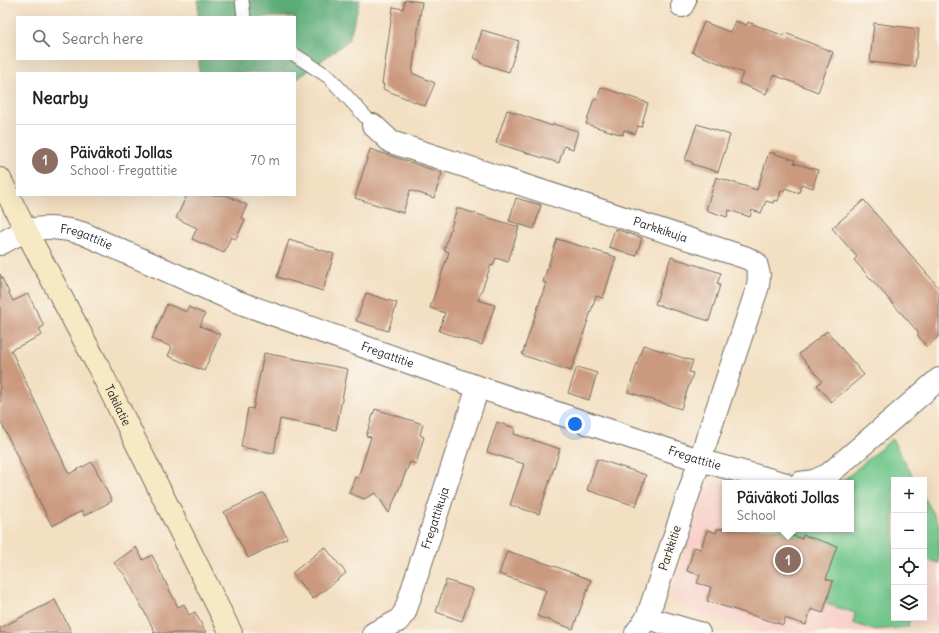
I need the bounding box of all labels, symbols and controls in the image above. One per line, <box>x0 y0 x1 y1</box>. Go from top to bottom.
search box <box>16 16 296 60</box>
icon: search <box>30 27 52 49</box>
text: Search here <box>62 29 143 48</box>
text: Nearby <box>32 87 88 109</box>
text: Päiväkoti Jollas <box>70 143 172 162</box>
text: 1 <box>42 152 48 169</box>
text: 70 m <box>251 152 280 169</box>
text: School · Fregattitie <box>70 162 177 179</box>
street label: Parkkikuja <box>631 213 690 245</box>
street label: Fregattitie <box>59 221 115 253</box>
street label: Fregattitie <box>359 338 416 371</box>
street label: Takilatie <box>101 382 135 428</box>
your location <box>565 414 585 434</box>
street label: Fregattitie <box>666 442 723 473</box>
map controls <box>891 477 927 621</box>
button: + <box>891 477 927 513</box>
popup <box>722 480 854 532</box>
street label: Fregattikuja <box>418 485 452 551</box>
text: Päiväkoti Jollas <box>737 488 839 507</box>
text: School <box>737 507 776 524</box>
button: − <box>891 513 927 549</box>
street label: Parkkitie <box>655 523 684 572</box>
pin: 1 <box>775 545 801 575</box>
button: locate <box>891 549 927 585</box>
button: layers <box>891 585 927 621</box>

